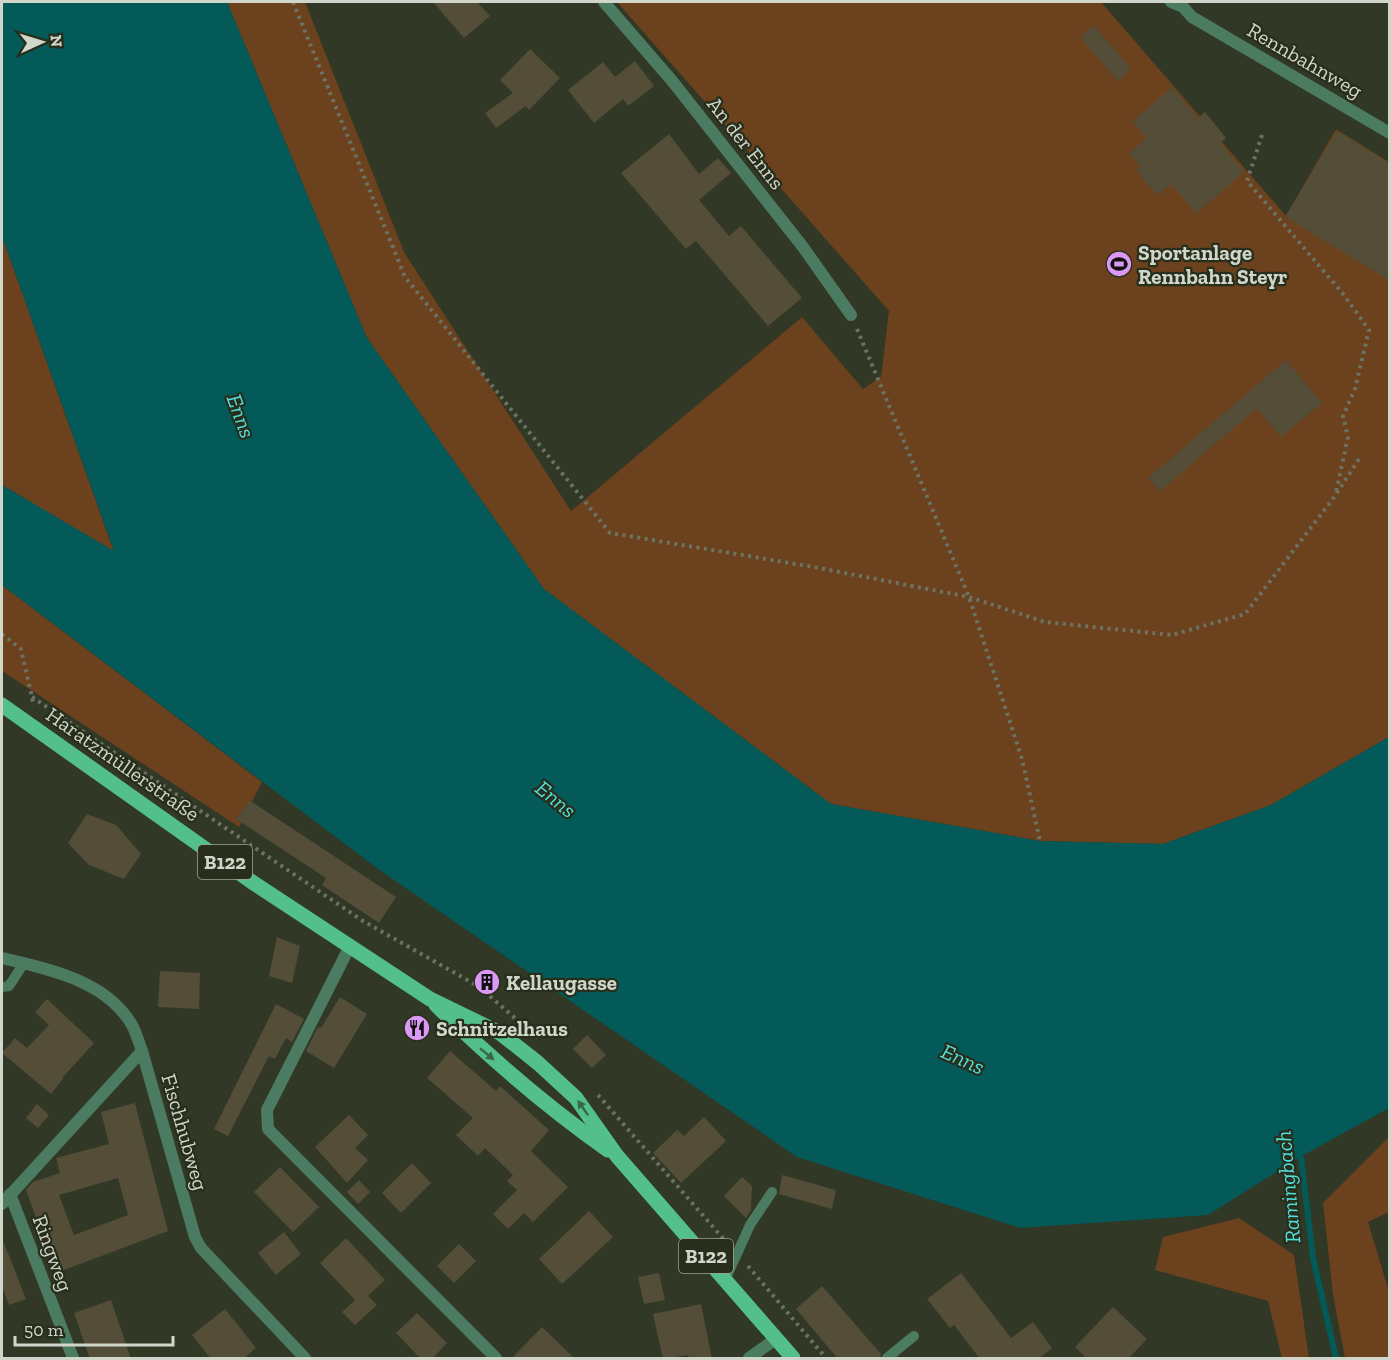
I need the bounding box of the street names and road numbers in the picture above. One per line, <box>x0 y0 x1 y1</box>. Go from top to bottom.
street label: Rennbahnweg <box>1243 17 1367 103</box>
street label: An der Enns <box>702 92 790 194</box>
street label: Haratzmüllerstraße <box>41 702 205 826</box>
road number: B122 <box>198 845 252 879</box>
street label: Fischhubweg <box>156 1071 214 1194</box>
street label: Ringweg <box>28 1211 79 1295</box>
road number: B122 <box>679 1239 733 1273</box>

